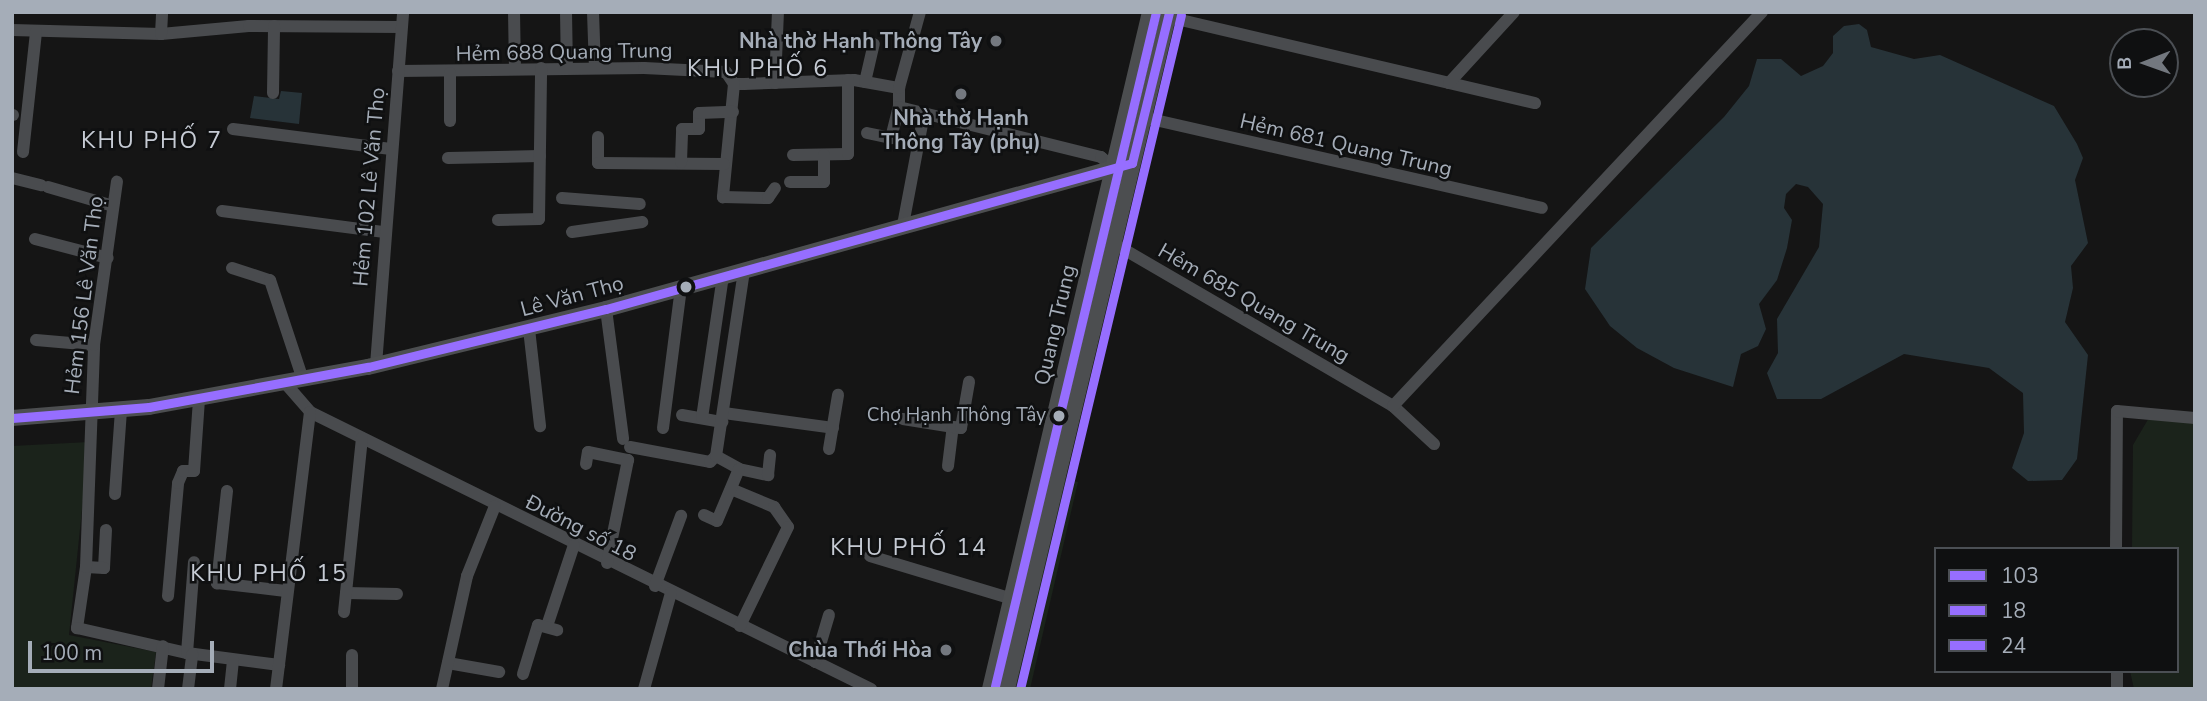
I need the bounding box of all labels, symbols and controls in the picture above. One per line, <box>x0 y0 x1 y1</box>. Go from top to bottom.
place label: Nhà thờ Hạnh Thông Tây <box>739 28 982 54</box>
north arrow <box>2109 28 2179 98</box>
marker: Nhà thờ Hạnh Thông Tây <box>988 33 1004 49</box>
street label: Hẻm 688 Quang Trung <box>455 38 673 66</box>
district label: KHU PHỐ 6 <box>688 55 828 83</box>
text: B <box>2112 57 2138 70</box>
marker: Nhà thờ Hạnh Thông Tây (phụ) <box>953 86 969 102</box>
street label: Hẻm 102 Lê Văn Thọ <box>348 87 390 287</box>
place label: Nhà thờ Hạnh Thông Tây (phụ) <box>881 105 1041 155</box>
street label: Hẻm 681 Quang Trung <box>1237 108 1455 182</box>
district label: KHU PHỐ 7 <box>82 127 222 155</box>
street label: Hẻm 156 Lê Văn Thọ <box>59 194 109 396</box>
street label: Hẻm 685 Quang Trung <box>1154 238 1354 368</box>
street label: Quang Trung <box>1029 262 1081 388</box>
street label: Lê Văn Thọ <box>518 270 626 322</box>
unlabelled marker <box>679 280 693 294</box>
place label: Chợ Hạnh Thông Tây <box>867 405 1046 427</box>
marker: Chợ Hạnh Thông Tây <box>1052 409 1066 423</box>
street label: Đường số 18 <box>521 489 641 567</box>
district label: KHU PHỐ 14 <box>831 534 987 562</box>
legend <box>1934 547 2179 673</box>
district label: KHU PHỐ 15 <box>191 560 347 588</box>
text: 103 <box>2001 562 2039 590</box>
text: 18 <box>2001 597 2026 625</box>
scale bar <box>32 628 217 672</box>
text: 24 <box>2001 632 2026 660</box>
place label: Chùa Thới Hòa <box>788 637 932 663</box>
text: 100 m <box>41 639 102 667</box>
marker: Chùa Thới Hòa <box>938 642 954 658</box>

